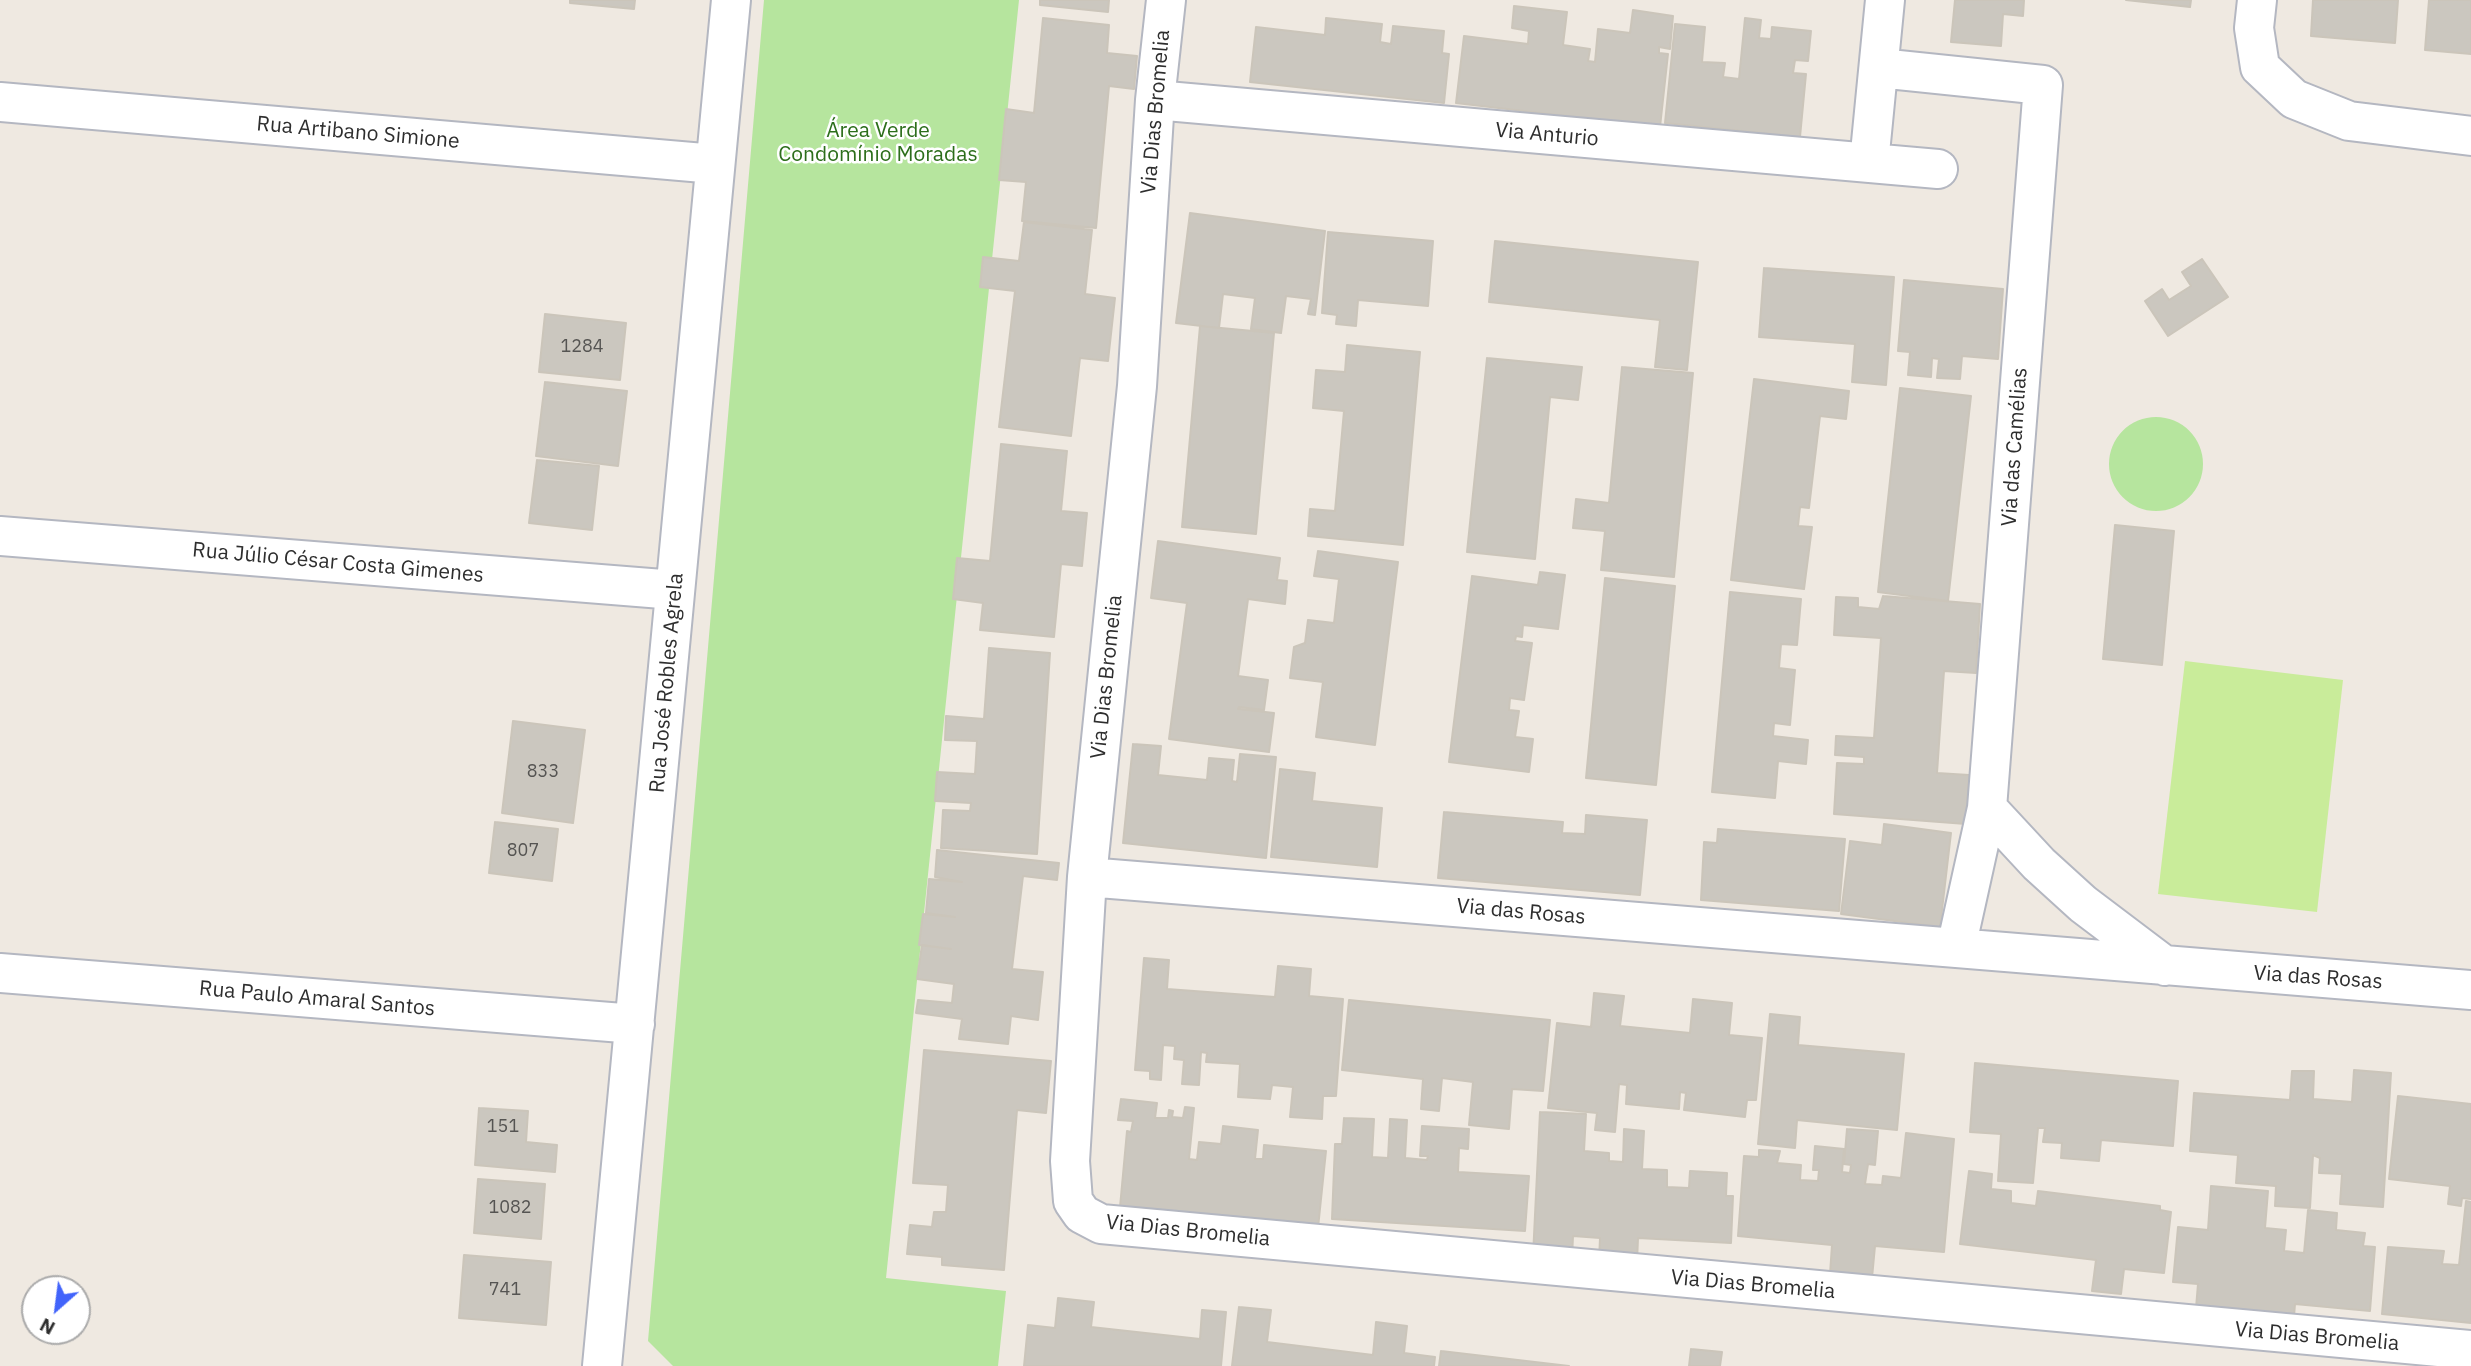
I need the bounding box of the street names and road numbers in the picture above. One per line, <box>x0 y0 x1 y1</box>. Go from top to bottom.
street label: Via Dias Bromelia <box>1136 29 1176 195</box>
street label: Rua Artibano Simione <box>255 112 461 154</box>
street label: Via Anturio <box>1494 118 1600 152</box>
street label: Via das Camélias <box>1997 367 2033 527</box>
street label: Rua Júlio César Costa Gimenes <box>191 538 485 588</box>
street label: Rua José Robles Agrela <box>645 572 689 794</box>
street label: Via Dias Bromelia <box>1086 594 1128 760</box>
street label: Via das Rosas <box>1455 894 1587 930</box>
street label: Via das Rosas <box>2253 961 2383 995</box>
street label: Rua Paulo Amaral Santos <box>198 976 436 1022</box>
street label: Via Dias Bromelia <box>1105 1210 1271 1252</box>
street label: Via Dias Bromelia <box>1670 1265 1836 1305</box>
street label: Via Dias Bromelia <box>2234 1317 2400 1357</box>

